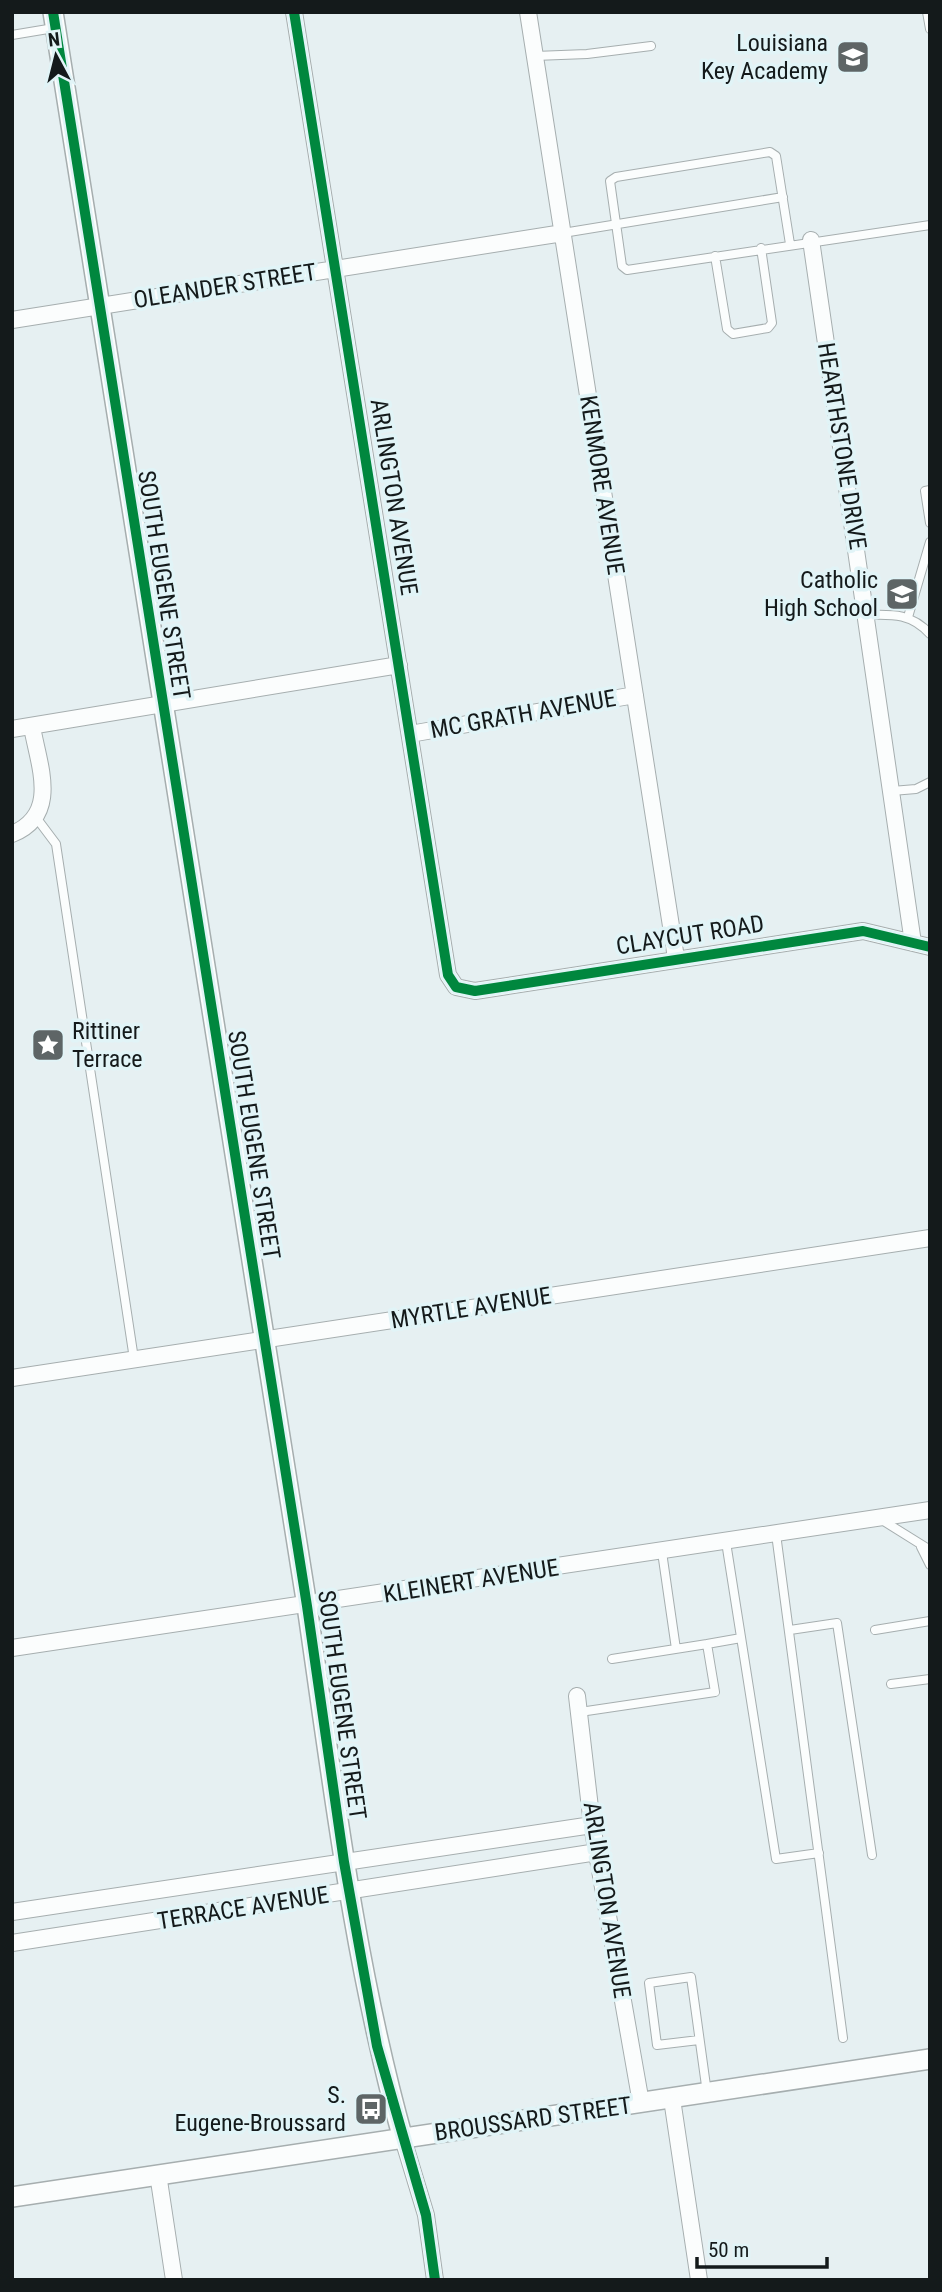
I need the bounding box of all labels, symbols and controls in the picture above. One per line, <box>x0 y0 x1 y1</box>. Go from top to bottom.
north arrow <box>21 21 91 91</box>
text: N <box>47 27 61 52</box>
place label: Louisiana Key Academy <box>701 29 828 85</box>
school or university icon: Louisiana Key Academy <box>834 38 872 76</box>
street label: OLEANDER STREET <box>132 258 318 314</box>
street label: HEARTHSTONE DRIVE <box>812 341 872 551</box>
street label: KENMORE AVENUE <box>574 393 630 577</box>
street label: ARLINGTON AVENUE <box>365 397 423 597</box>
street label: SOUTH EUGENE STREET <box>132 469 196 701</box>
place label: Catholic High School <box>764 566 878 622</box>
school or university icon: Catholic High School <box>883 575 921 613</box>
street label: MC GRATH AVENUE <box>428 684 618 744</box>
street label: CLAYCUT ROAD <box>614 909 766 961</box>
place label: Rittiner Terrace <box>72 1017 143 1073</box>
place icon: Rittiner Terrace <box>29 1026 67 1064</box>
street label: SOUTH EUGENE STREET <box>222 1029 286 1261</box>
street label: MYRTLE AVENUE <box>389 1281 553 1335</box>
street label: KLEINERT AVENUE <box>381 1553 561 1609</box>
street label: SOUTH EUGENE STREET <box>312 1589 372 1821</box>
street label: ARLINGTON AVENUE <box>578 1800 636 2000</box>
street label: TERRACE AVENUE <box>155 1881 331 1935</box>
place label: S. Eugene-Broussard <box>175 2081 346 2137</box>
bus stop icon: S. Eugene-Broussard <box>352 2090 390 2128</box>
street label: BROUSSARD STREET <box>433 2091 633 2147</box>
scale bar <box>697 2226 827 2270</box>
text: 50 m <box>708 2238 749 2262</box>

